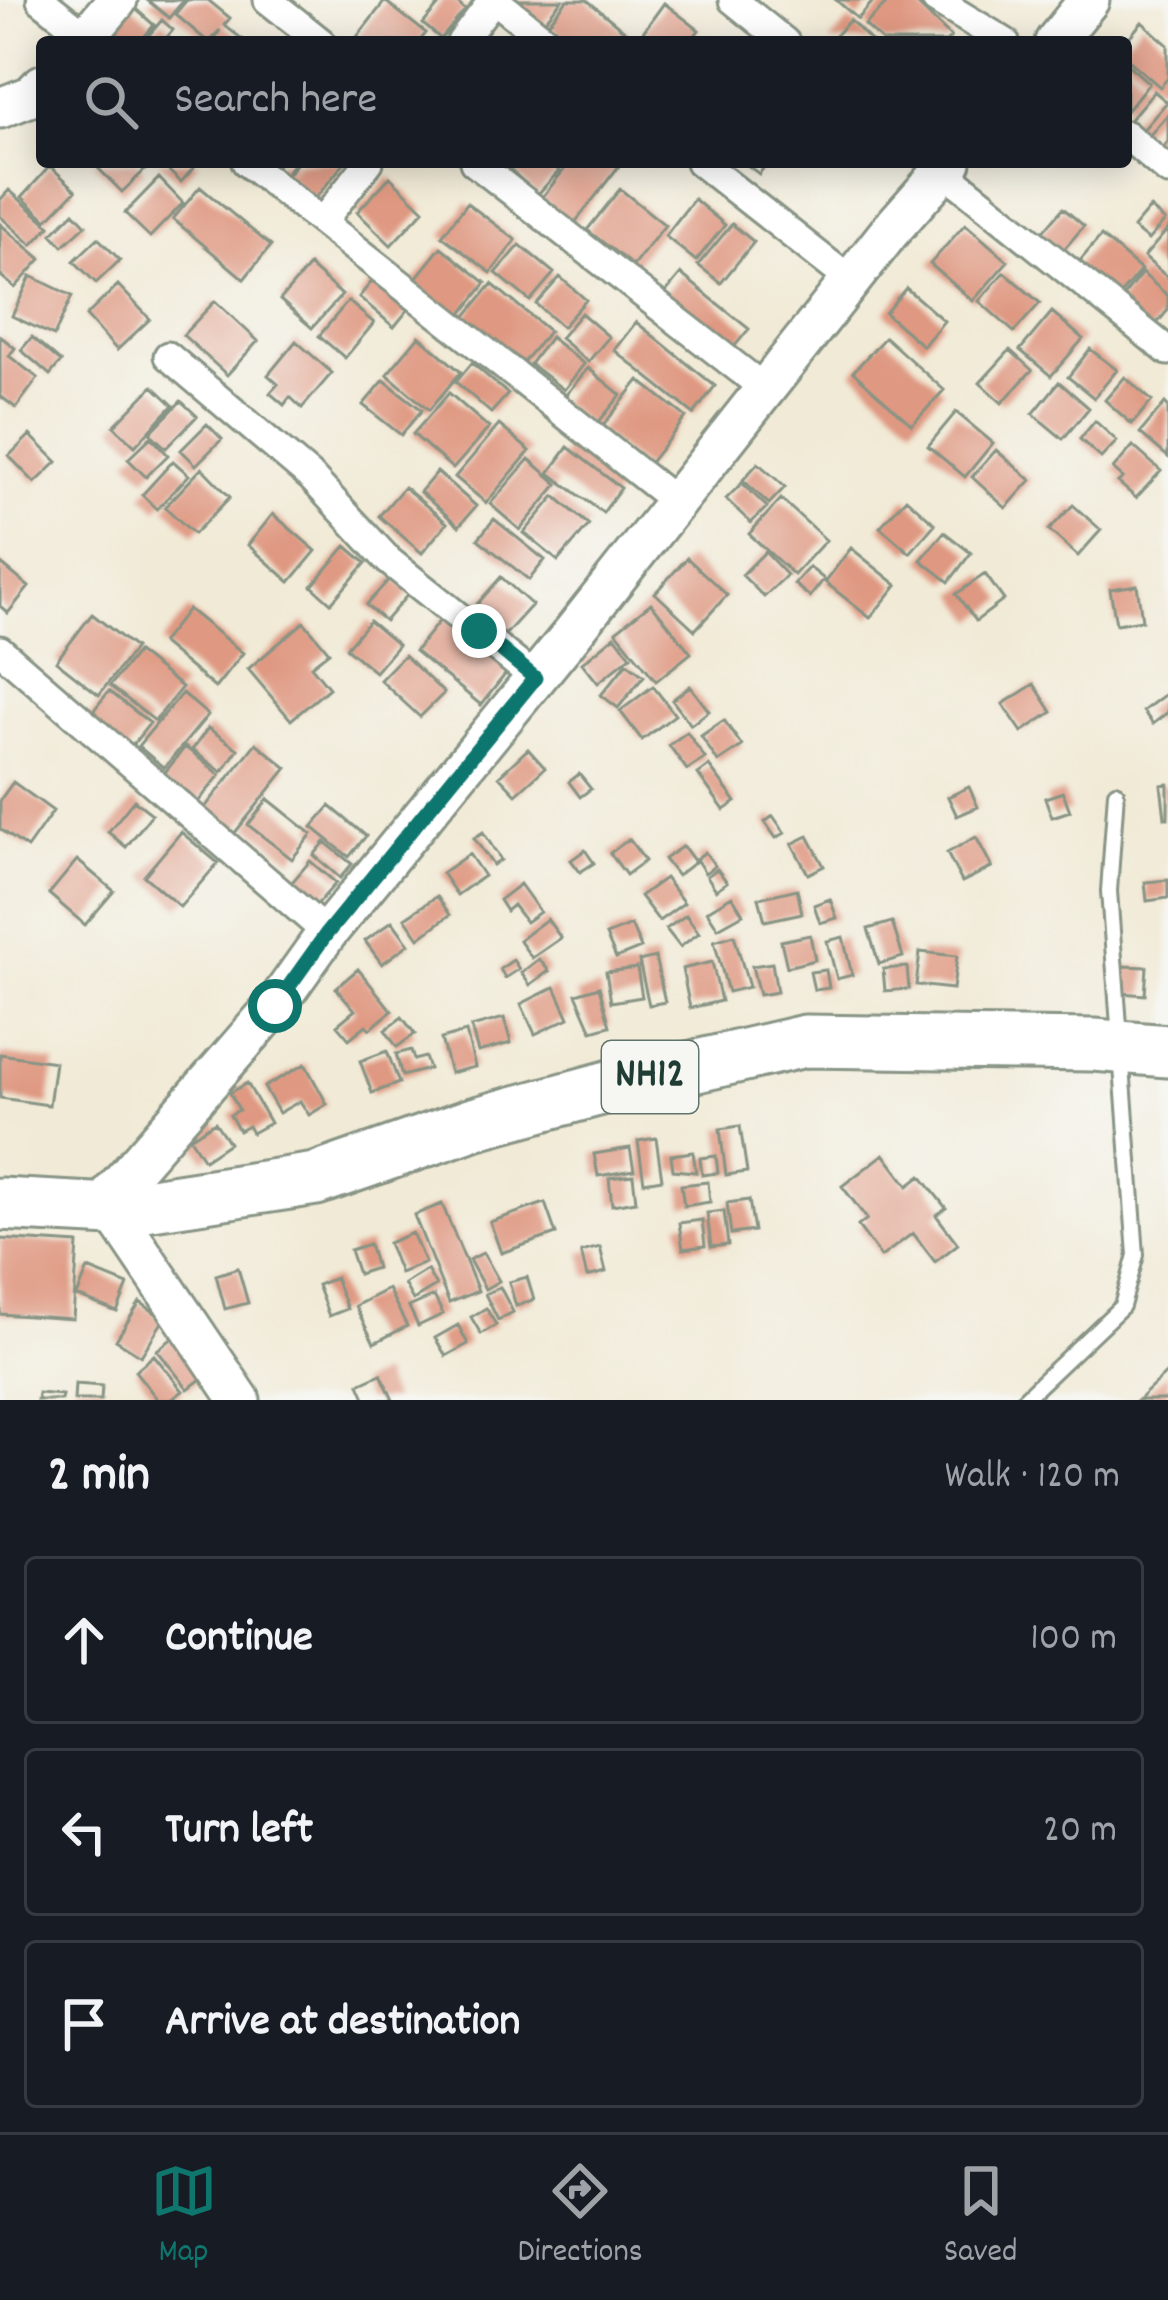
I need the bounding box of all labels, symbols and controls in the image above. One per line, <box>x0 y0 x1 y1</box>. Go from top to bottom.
search box <box>36 36 1132 168</box>
icon: search <box>78 69 144 135</box>
text: Search here <box>174 70 377 134</box>
route end <box>452 604 506 658</box>
route start <box>248 979 302 1033</box>
road number: NH12 <box>602 1041 698 1113</box>
text: 2 min <box>48 1442 150 1514</box>
text: Walk · 120 m <box>945 1451 1120 1506</box>
icon: ahead <box>51 1607 117 1673</box>
text: Continue <box>165 1608 313 1672</box>
text: 100 m <box>1030 1613 1117 1668</box>
icon: left <box>51 1799 117 1865</box>
text: Turn left <box>165 1800 313 1864</box>
text: 20 m <box>1043 1805 1117 1860</box>
icon: arrive <box>51 1991 117 2057</box>
text: Arrive at destination <box>165 1992 520 2056</box>
tab: Map <box>151 2158 217 2277</box>
tab: Directions <box>518 2158 643 2277</box>
tab: Saved <box>944 2158 1017 2277</box>

